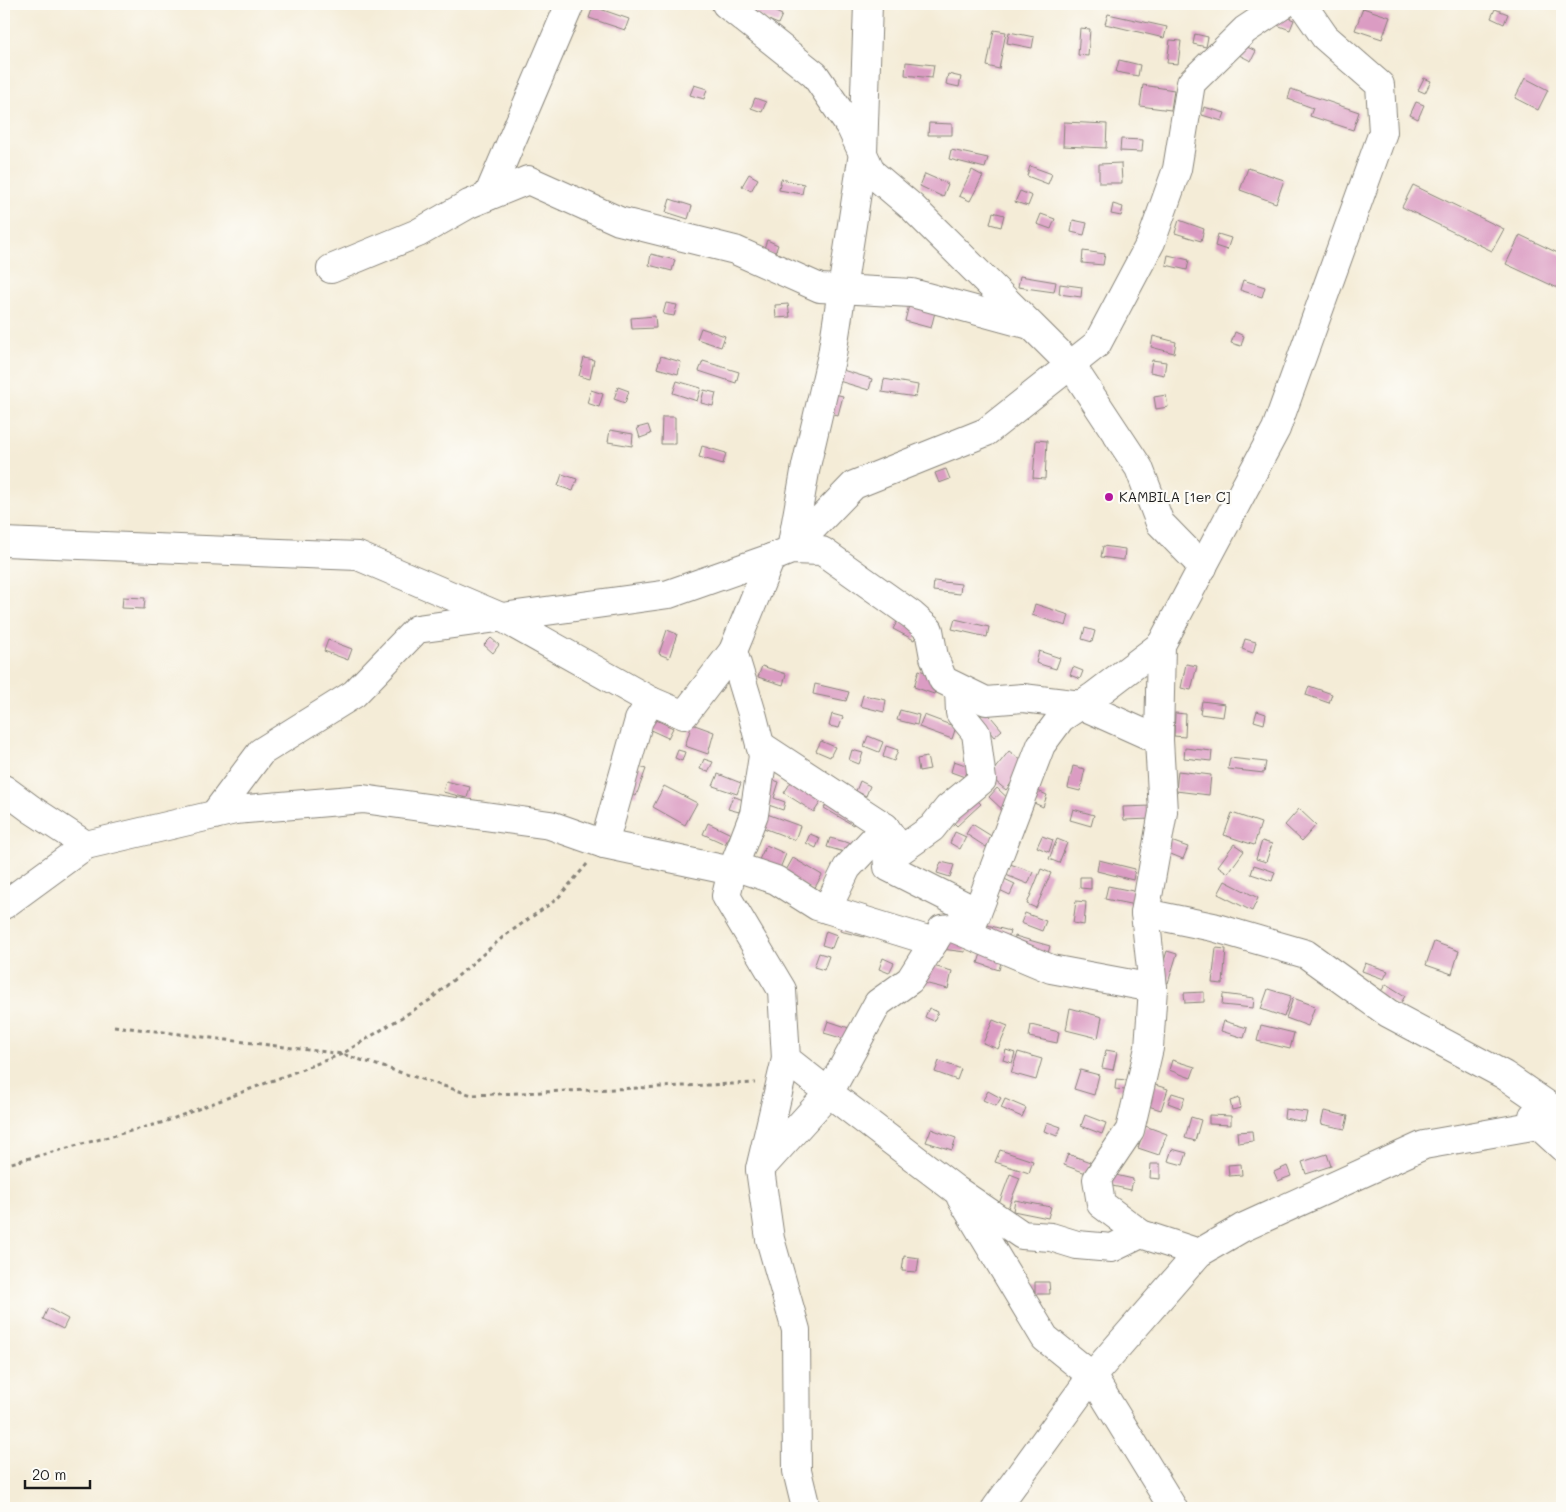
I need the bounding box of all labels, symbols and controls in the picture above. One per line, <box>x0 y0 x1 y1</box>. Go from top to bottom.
place label: KAMBILA [1er C] <box>1119 487 1231 506</box>
marker: KAMBILA [1er C] <box>1103 491 1115 503</box>
scale bar <box>25 1457 90 1489</box>
text: 20 m <box>32 1464 66 1484</box>

